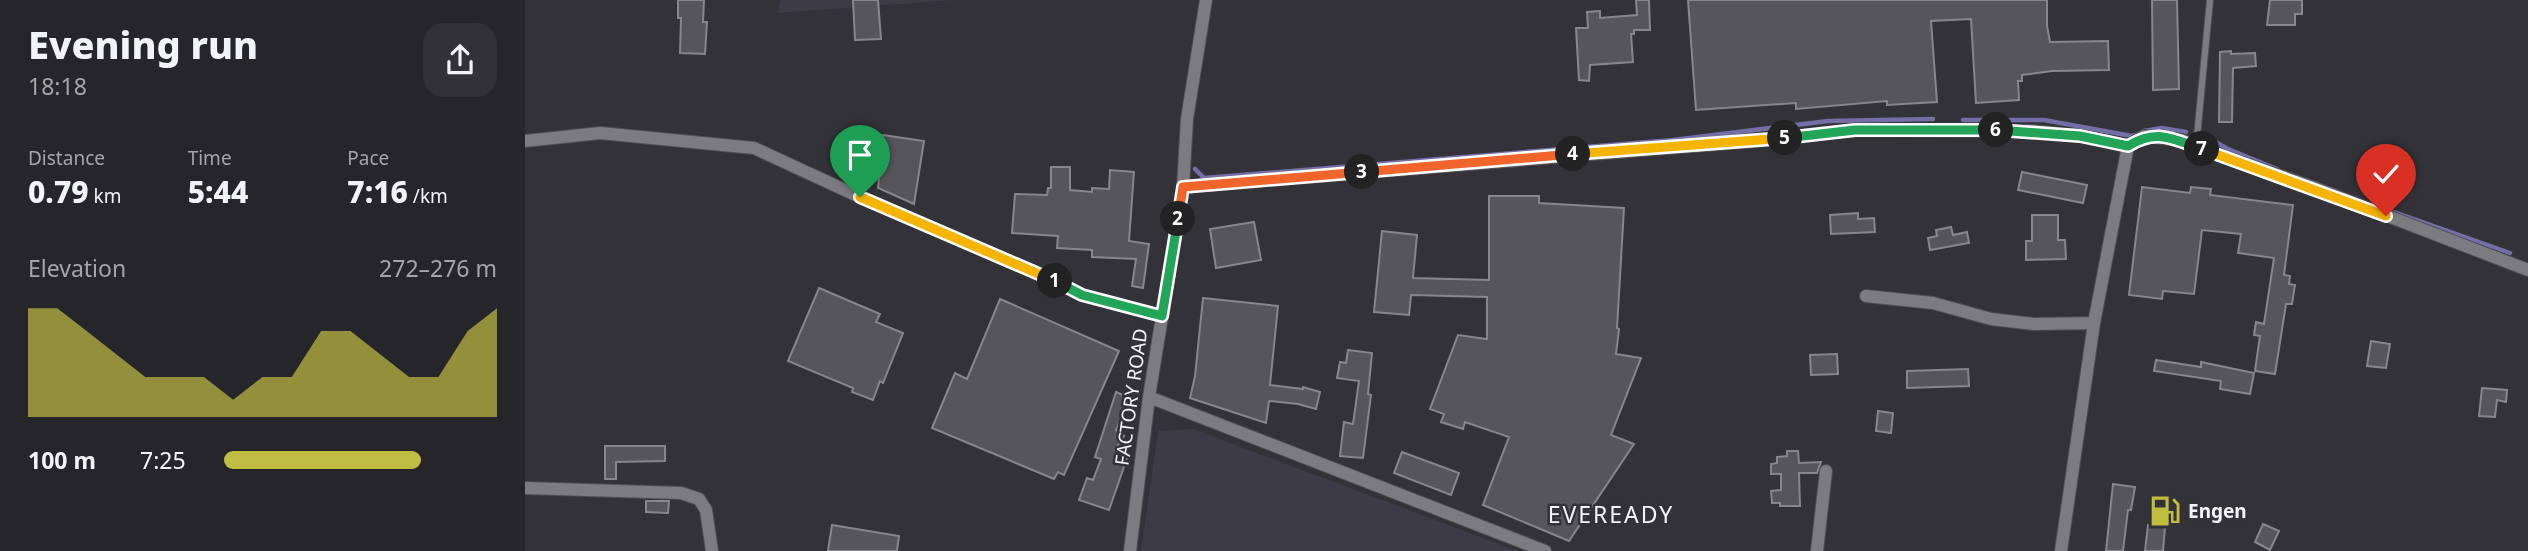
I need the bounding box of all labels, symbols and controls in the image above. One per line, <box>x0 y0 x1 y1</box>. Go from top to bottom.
text: Evening run <box>28 18 258 70</box>
button: share <box>423 23 497 97</box>
text: 18:18 <box>28 70 87 102</box>
pin: 6 <box>1979 113 2013 148</box>
text: 6 <box>1990 116 2001 142</box>
pin: 5 <box>1767 120 1803 156</box>
text: 5 <box>1779 124 1790 150</box>
pin <box>830 125 890 197</box>
pin: 7 <box>2185 132 2219 166</box>
text: 7 <box>2196 135 2207 161</box>
icon: arrive <box>841 136 879 174</box>
pin: 4 <box>1555 136 1591 172</box>
text: 4 <box>1567 140 1578 166</box>
pin <box>2356 144 2416 216</box>
text: Distance <box>28 145 105 171</box>
text: Time <box>188 145 232 171</box>
text: Pace <box>347 145 389 171</box>
pin: 3 <box>1345 154 1379 190</box>
icon: check <box>2367 155 2405 193</box>
text: 3 <box>1356 158 1367 184</box>
text: 0.79 <box>28 171 89 212</box>
text: 5:44 <box>188 171 248 212</box>
text: 7:16 <box>347 171 408 212</box>
text: km <box>89 183 121 209</box>
text: /km <box>408 183 448 209</box>
pin: 2 <box>1161 202 1195 236</box>
text: 2 <box>1172 205 1183 231</box>
text: Elevation <box>28 252 126 284</box>
text: 272–276 m <box>379 252 497 284</box>
pin: 1 <box>1037 264 1073 298</box>
text: 1 <box>1049 267 1060 293</box>
street label: FACTORY ROAD <box>1109 327 1153 467</box>
text: 100 m <box>28 444 96 476</box>
text: 7:25 <box>140 444 186 476</box>
fuel station icon: Engen <box>2148 494 2182 528</box>
district label: EVEREADY <box>1548 498 1674 530</box>
place label: Engen <box>2188 498 2247 524</box>

